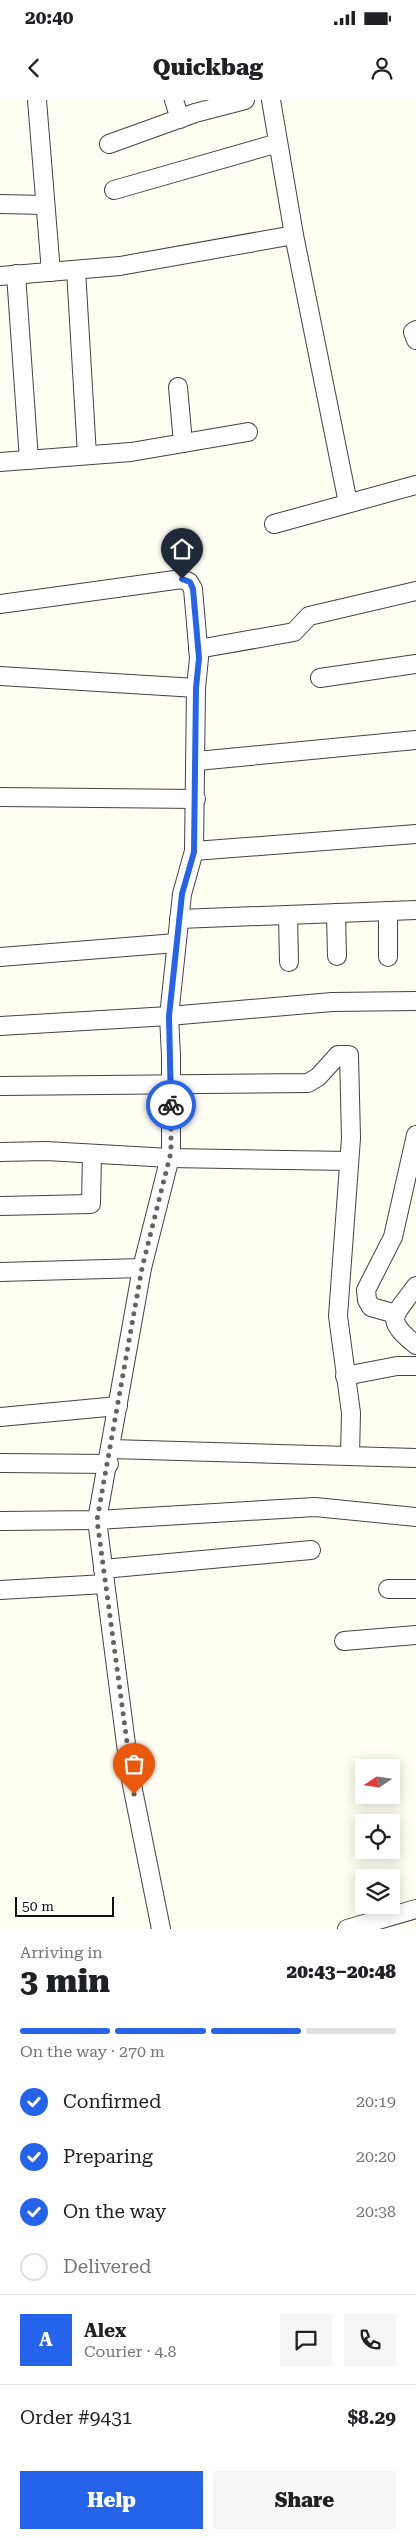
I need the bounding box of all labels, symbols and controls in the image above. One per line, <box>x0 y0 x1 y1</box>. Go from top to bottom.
text: 20:40 <box>25 6 74 29</box>
icon: back <box>20 54 48 82</box>
icon: person <box>368 54 396 82</box>
text: Quickbag <box>153 55 263 80</box>
pin <box>161 528 203 579</box>
icon: home <box>168 535 196 563</box>
courier <box>146 1080 196 1130</box>
icon: bike <box>157 1091 185 1119</box>
pin <box>113 1743 155 1794</box>
icon: bag <box>120 1750 148 1778</box>
north arrow <box>355 1759 400 1804</box>
map controls <box>355 1759 400 1914</box>
button: locate <box>355 1814 400 1859</box>
button: layers <box>355 1869 400 1914</box>
scale bar <box>15 1894 114 1917</box>
text: 50 m <box>22 1898 54 1914</box>
text: Arriving in <box>20 1943 103 1962</box>
text: 20:43–20:48 <box>287 1960 396 1983</box>
text: 3 min <box>20 1962 110 2000</box>
text: On the way · 270 m <box>20 2042 165 2061</box>
icon: check <box>20 2088 48 2116</box>
text: Confirmed <box>63 2090 161 2113</box>
text: 20:19 <box>356 2092 396 2111</box>
icon: check <box>20 2143 48 2171</box>
text: Preparing <box>63 2145 153 2168</box>
text: 20:20 <box>356 2147 396 2166</box>
icon: check <box>20 2198 48 2226</box>
text: On the way <box>63 2200 166 2223</box>
text: 20:38 <box>356 2202 396 2221</box>
text: Delivered <box>63 2255 151 2278</box>
button: chat <box>280 2314 332 2366</box>
button: phone <box>344 2314 396 2366</box>
text: Alex <box>84 2319 126 2342</box>
text: A <box>39 2328 53 2351</box>
text: Courier · 4.8 <box>84 2342 177 2361</box>
text: Order #9431 <box>20 2406 132 2429</box>
text: $8.29 <box>347 2406 396 2429</box>
button: Help <box>20 2471 203 2529</box>
button: Share <box>213 2471 396 2529</box>

